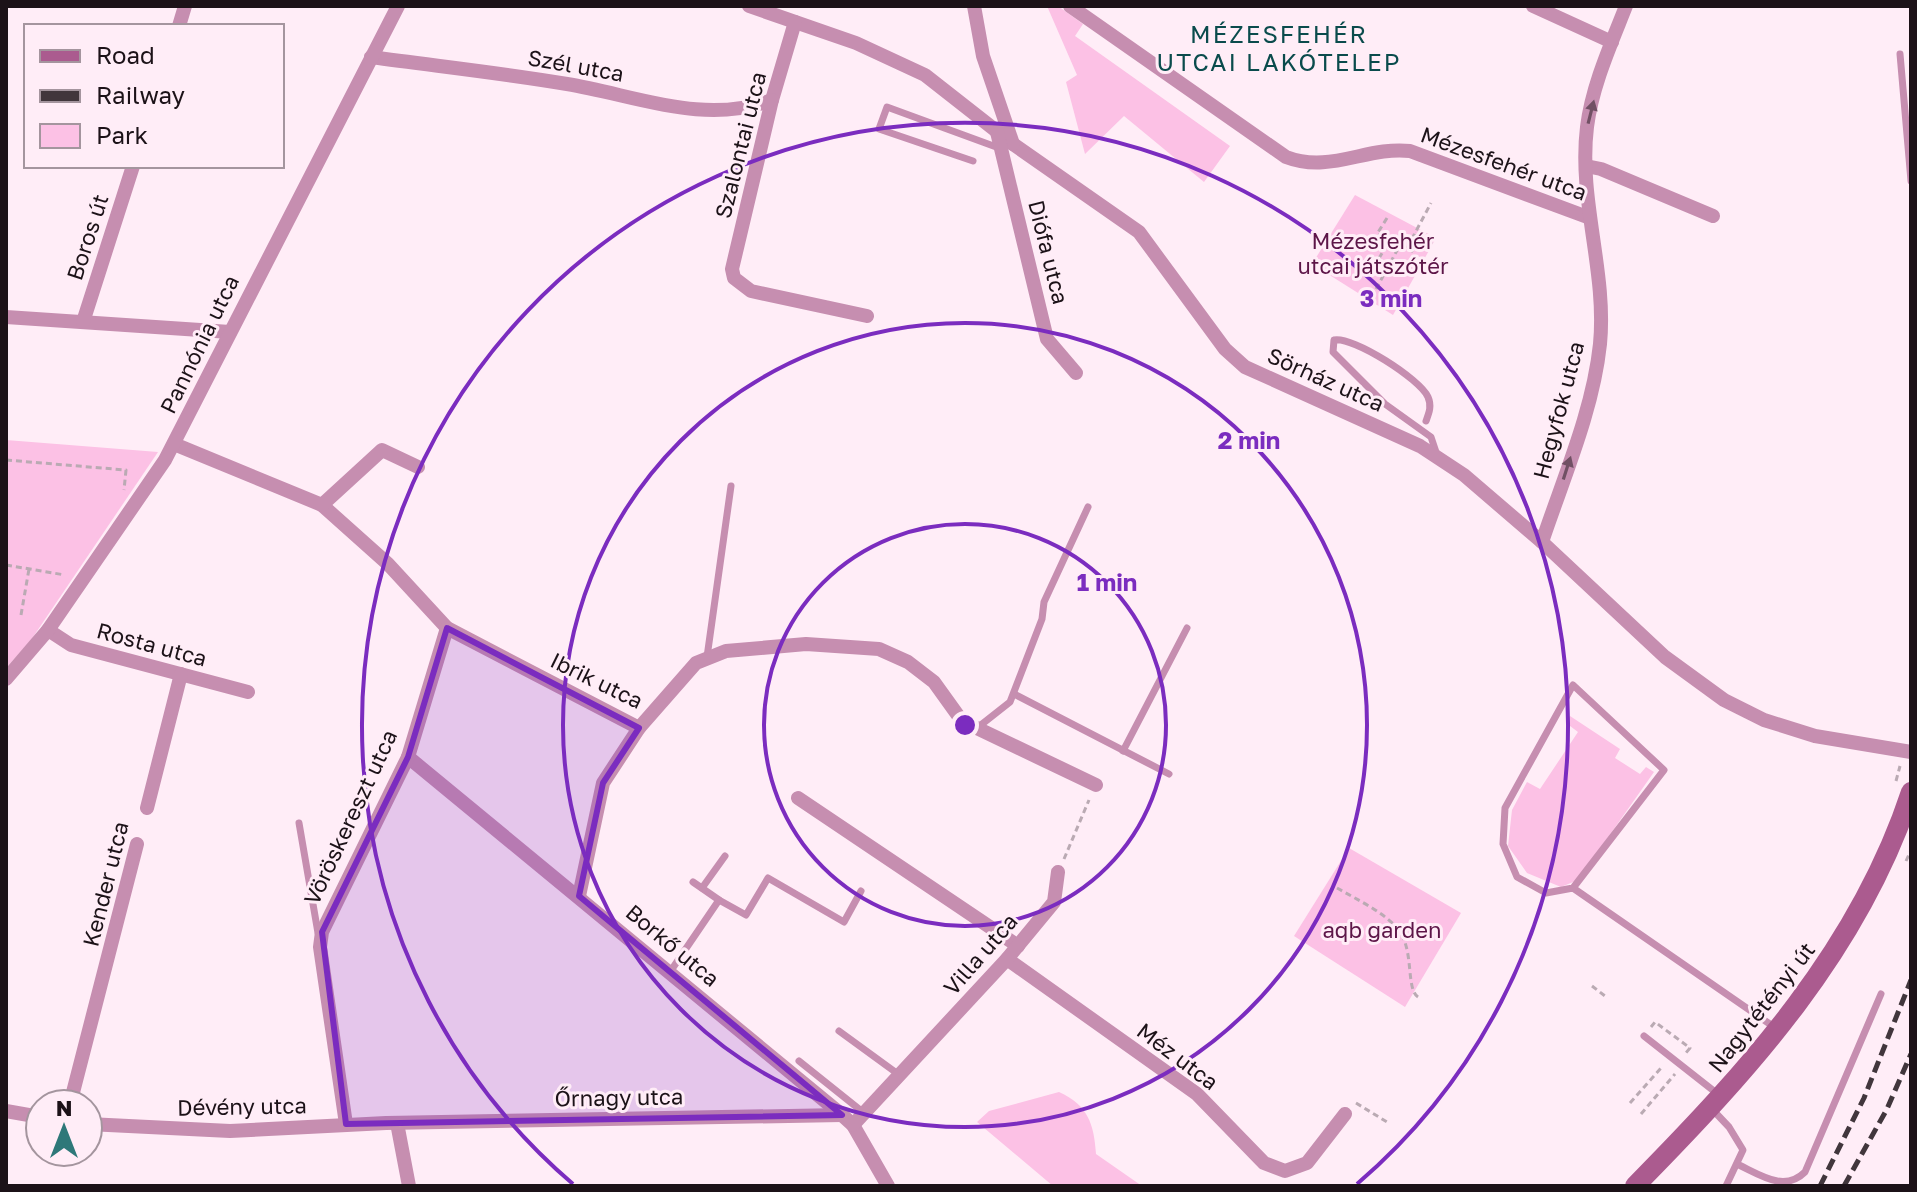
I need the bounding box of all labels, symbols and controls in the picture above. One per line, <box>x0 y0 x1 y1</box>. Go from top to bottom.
district label: MÉZESFEHÉR UTCAI LAKÓTELEP <box>1157 19 1401 76</box>
legend <box>24 24 284 168</box>
text: Road <box>96 40 155 69</box>
street label: Szél utca <box>526 43 626 87</box>
street label: Szalontai utca <box>709 69 771 221</box>
text: Railway <box>96 80 185 109</box>
one-way arrow <box>1585 100 1597 125</box>
text: Park <box>96 120 148 149</box>
street label: Mézesfehér utca <box>1417 120 1591 206</box>
street label: Boros út <box>60 191 114 283</box>
street label: Diófa utca <box>1023 197 1075 307</box>
park label: Mézesfehér utcai játszótér <box>1297 227 1449 279</box>
street label: Pannónia utca <box>154 270 244 418</box>
text: 3 min <box>1360 283 1422 312</box>
street label: Hegyfok utca <box>1527 338 1589 482</box>
street label: Sörház utca <box>1263 341 1389 417</box>
text: 2 min <box>1218 425 1280 454</box>
one-way arrow <box>1561 456 1573 480</box>
text: 1 min <box>1077 567 1137 596</box>
street label: Rosta utca <box>94 616 210 672</box>
street label: Ibrik utca <box>546 646 648 714</box>
centre of rings <box>951 711 979 739</box>
street label: Vöröskereszt utca <box>298 725 402 909</box>
street label: Kender utca <box>76 819 134 949</box>
street label: Borkő utca <box>621 898 725 992</box>
street label: Villa utca <box>937 908 1023 1000</box>
park label: aqb garden <box>1322 916 1442 943</box>
street label: Nagytétényi út <box>1702 937 1820 1077</box>
street label: Méz utca <box>1132 1017 1224 1095</box>
street label: Őrnagy utca <box>554 1082 684 1112</box>
north arrow <box>24 1088 104 1168</box>
street label: Dévény utca <box>177 1091 307 1121</box>
text: N <box>56 1094 72 1121</box>

